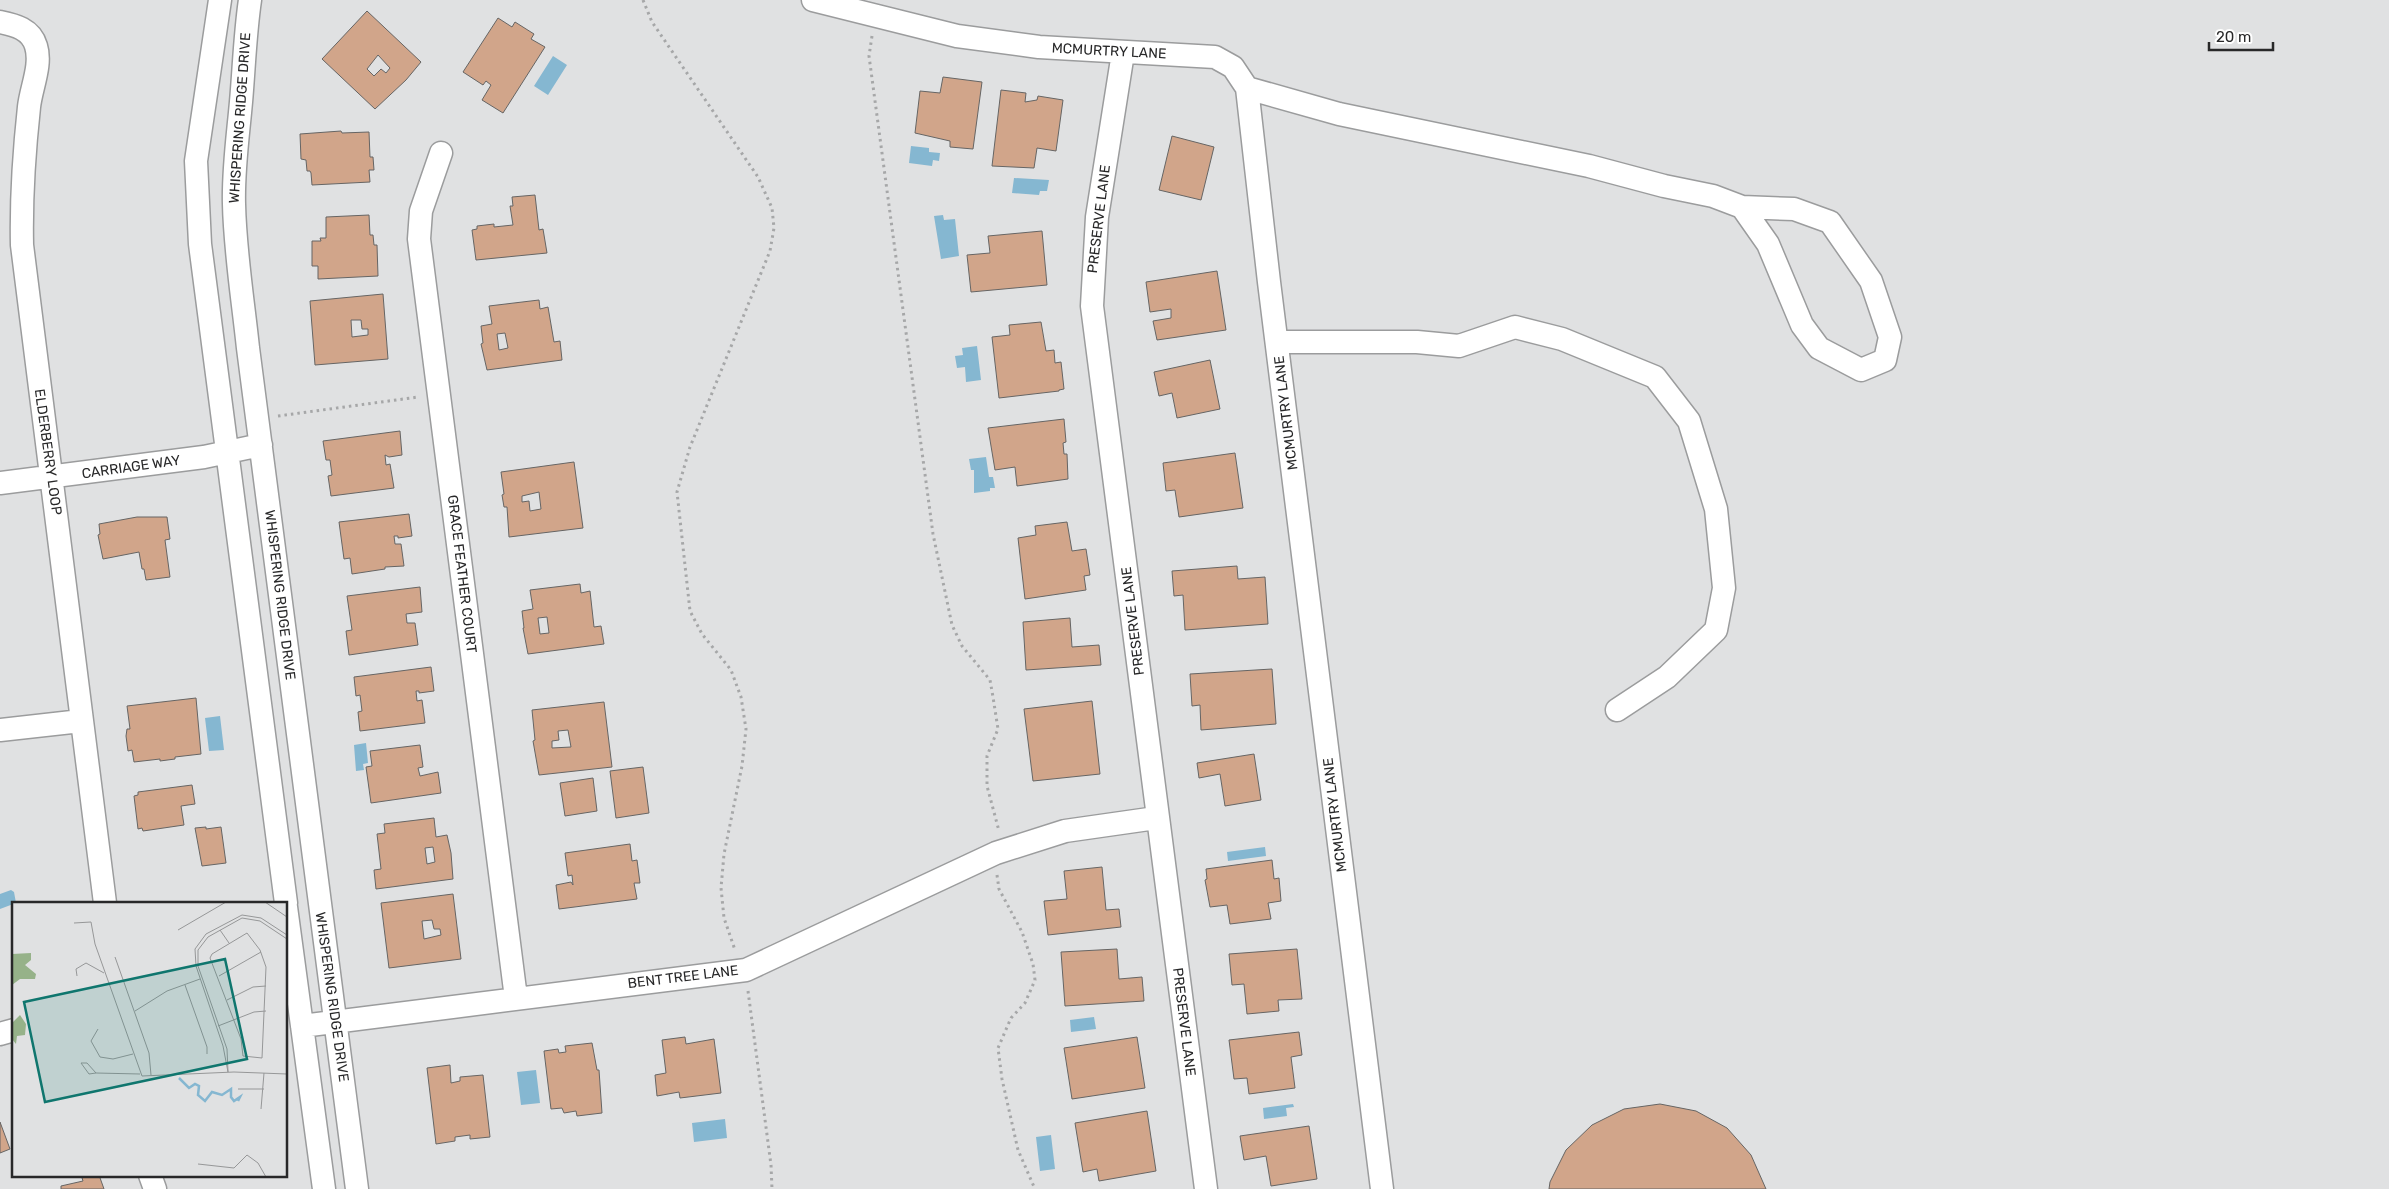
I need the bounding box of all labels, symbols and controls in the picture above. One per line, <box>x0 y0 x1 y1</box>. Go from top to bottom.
scale bar <box>2209 20 2273 52</box>
text: 20 m <box>2216 28 2251 46</box>
street label: WHISPERING RIDGE DRIVE <box>226 32 254 204</box>
street label: MCMURTRY LANE <box>1051 40 1167 62</box>
street label: PRESERVE LANE <box>1084 164 1114 274</box>
street label: MCMURTRY LANE <box>1271 355 1301 471</box>
street label: ELDERBERRY LOOP <box>31 388 65 516</box>
street label: CARRIAGE WAY <box>81 452 181 482</box>
street label: GRACE FEATHER COURT <box>444 494 480 654</box>
street label: WHISPERING RIDGE DRIVE <box>261 509 299 681</box>
street label: PRESERVE LANE <box>1118 566 1148 676</box>
street label: MCMURTRY LANE <box>1320 757 1350 873</box>
inset map <box>12 902 288 1176</box>
street label: WHISPERING RIDGE DRIVE <box>312 911 352 1083</box>
street label: BENT TREE LANE <box>627 962 739 992</box>
street label: PRESERVE LANE <box>1169 967 1199 1077</box>

